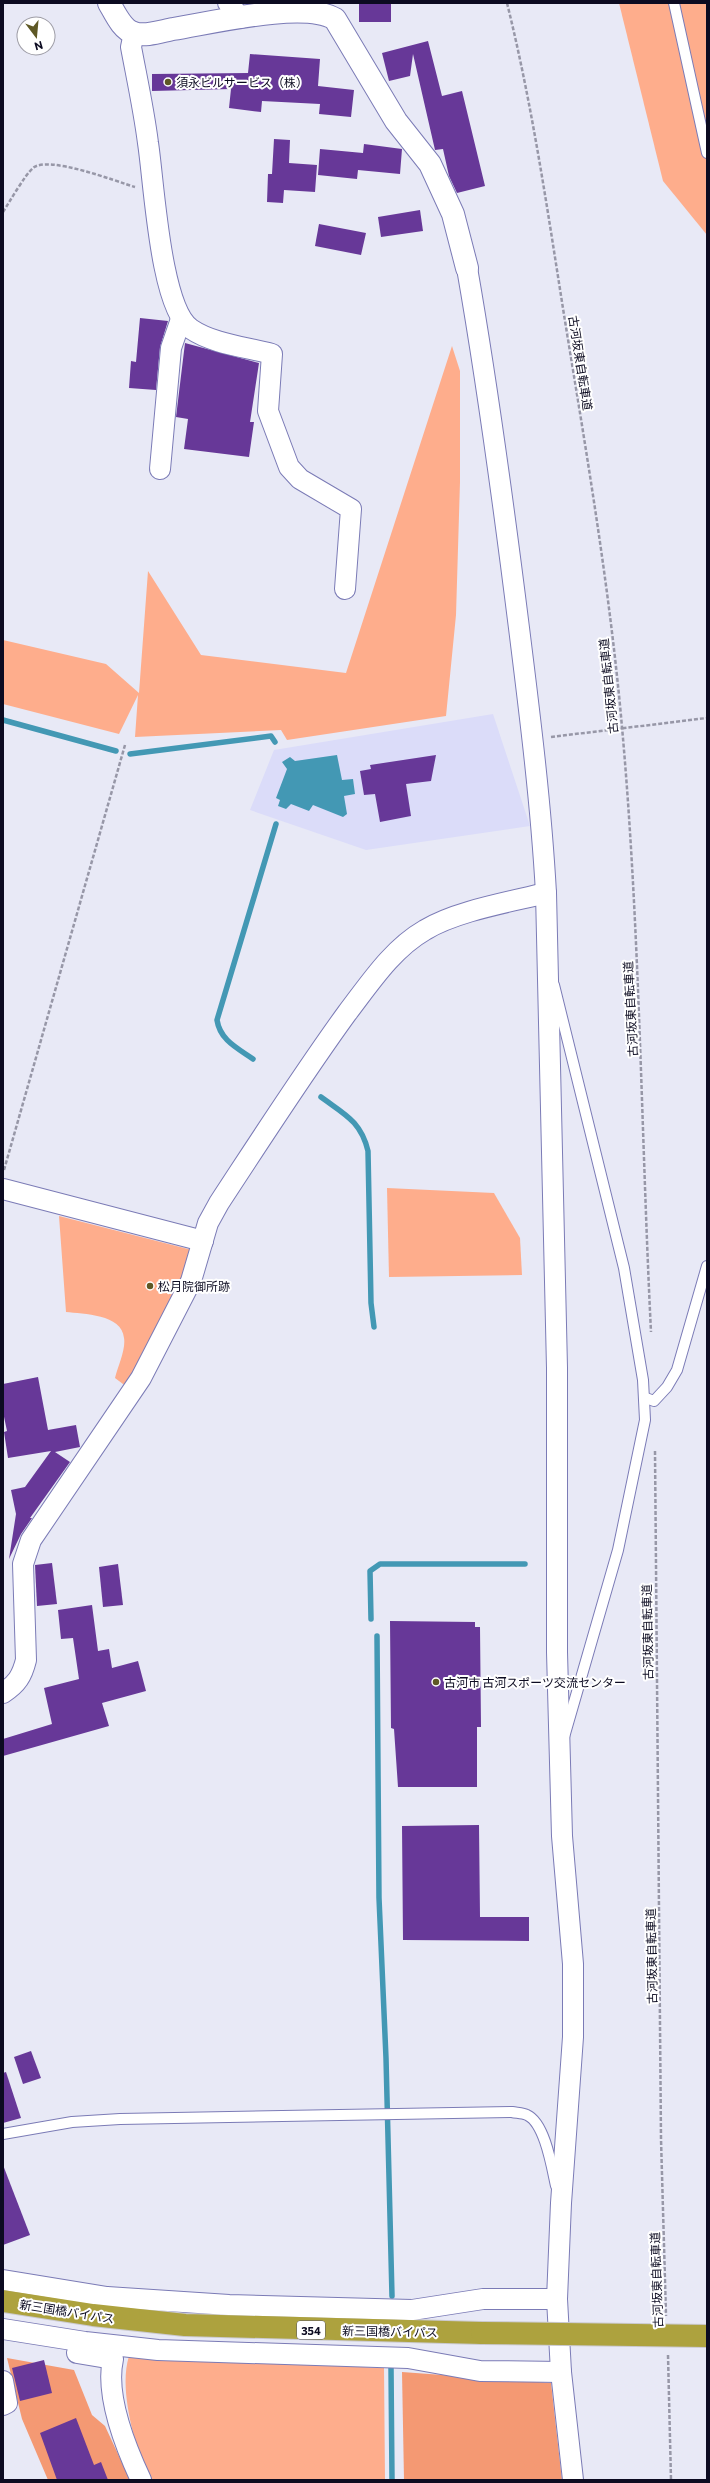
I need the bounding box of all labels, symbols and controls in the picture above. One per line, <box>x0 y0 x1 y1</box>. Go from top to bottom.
north arrow <box>16 16 56 56</box>
text: N <box>33 39 45 53</box>
place label: 須永ビルサービス（株） <box>176 75 308 89</box>
marker: 須永ビルサービス（株） <box>163 77 173 87</box>
street label: 古河坂東自転車道 <box>567 314 595 412</box>
street label: 古河坂東自転車道 <box>596 638 620 734</box>
street label: 古河坂東自転車道 <box>620 961 640 1057</box>
place label: 松月院御所跡 <box>158 1279 230 1293</box>
marker: 松月院御所跡 <box>145 1281 155 1291</box>
street label: 古河坂東自転車道 <box>639 1584 655 1680</box>
place label: 古河市 古河スポーツ交流センター <box>444 1675 626 1689</box>
marker: 古河市 古河スポーツ交流センター <box>431 1677 441 1687</box>
street label: 古河坂東自転車道 <box>643 1908 659 2004</box>
street label: 古河坂東自転車道 <box>647 2232 665 2328</box>
street label: 新三国橋バイパス <box>19 2297 115 2325</box>
road number: 354 <box>297 2321 325 2339</box>
street label: 新三国橋バイパス <box>342 2323 438 2339</box>

